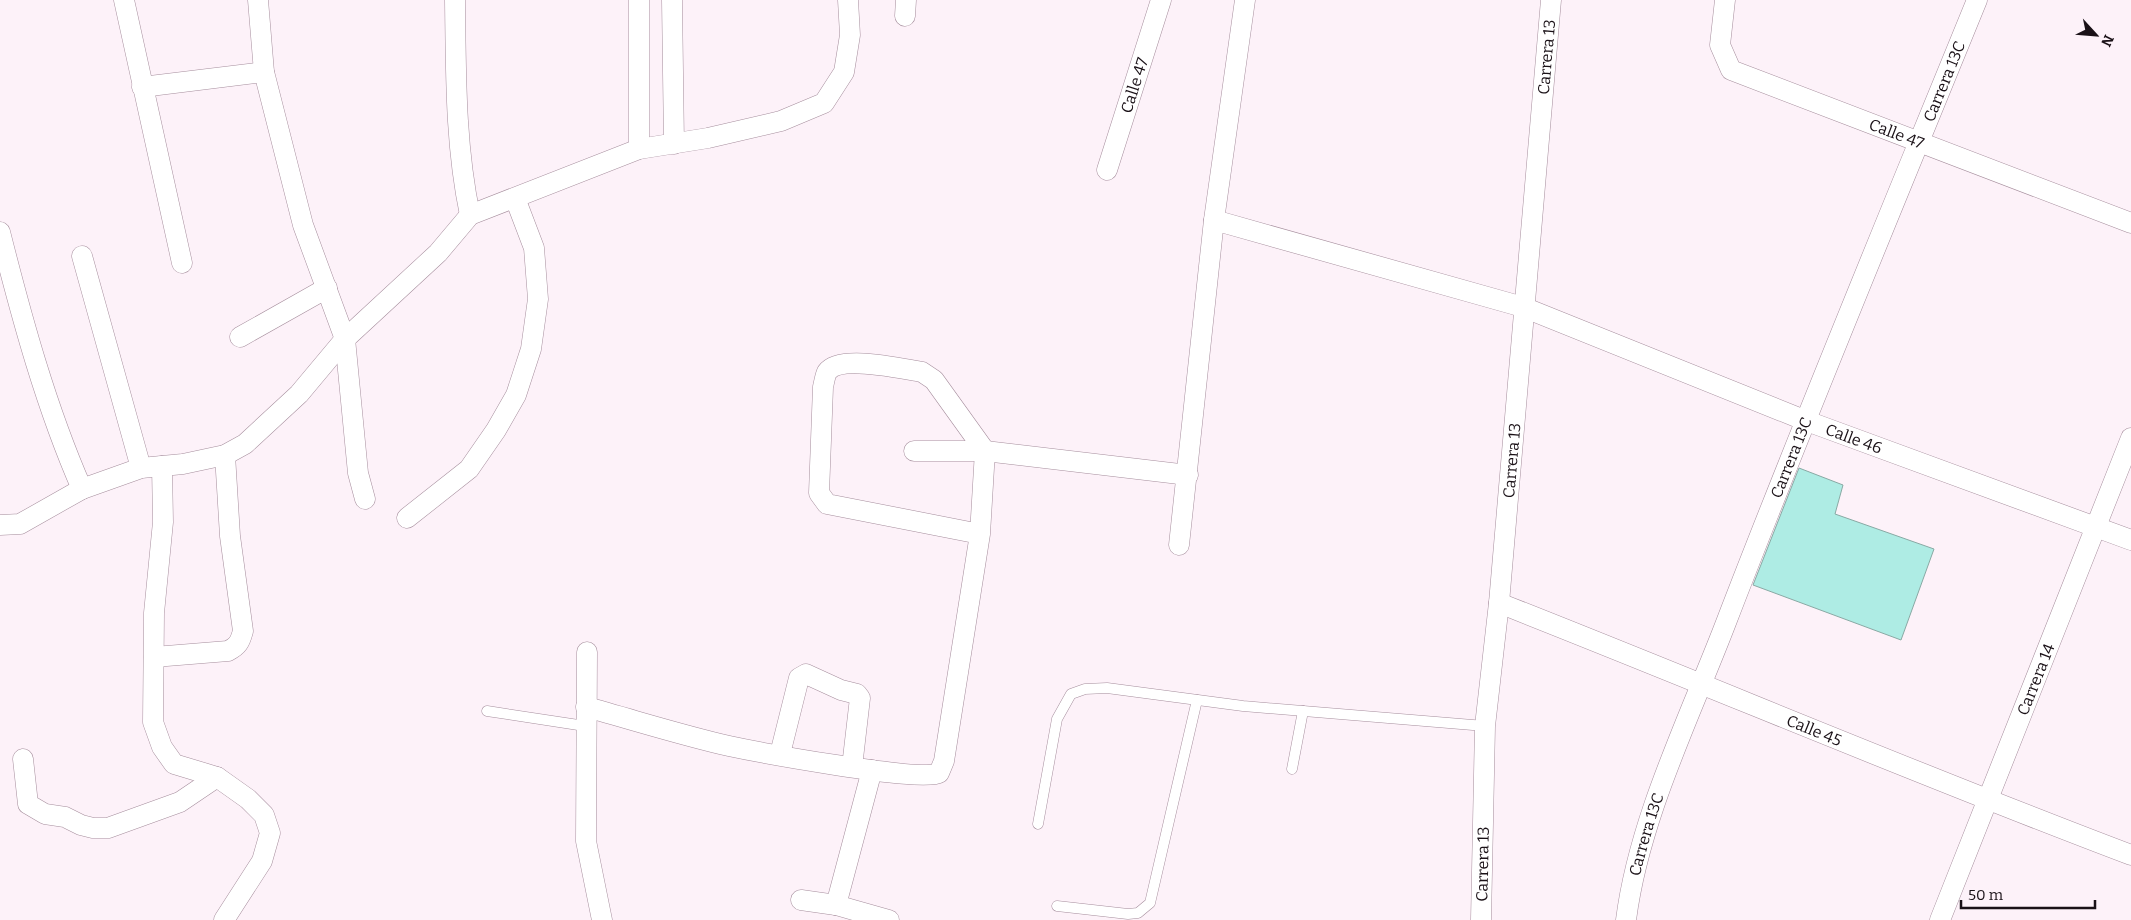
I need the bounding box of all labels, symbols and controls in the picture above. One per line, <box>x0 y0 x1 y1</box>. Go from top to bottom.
north arrow <box>2071 10 2121 60</box>
street label: Carrera 13 <box>1533 19 1559 95</box>
text: N <box>2097 32 2117 49</box>
street label: Carrera 13C <box>1919 38 1969 124</box>
street label: Calle 47 <box>1116 55 1152 115</box>
street label: Calle 47 <box>1867 114 1927 152</box>
street label: Carrera 13C <box>1766 414 1815 501</box>
street label: Calle 46 <box>1823 419 1885 457</box>
street label: Carrera 13 <box>1499 422 1524 499</box>
street label: Carrera 14 <box>2013 640 2058 718</box>
street label: Calle 45 <box>1784 710 1845 750</box>
street label: Carrera 13C <box>1625 791 1667 878</box>
street label: Carrera 13 <box>1472 826 1492 902</box>
scale bar <box>1961 878 2095 910</box>
text: 50 m <box>1968 886 2004 904</box>

